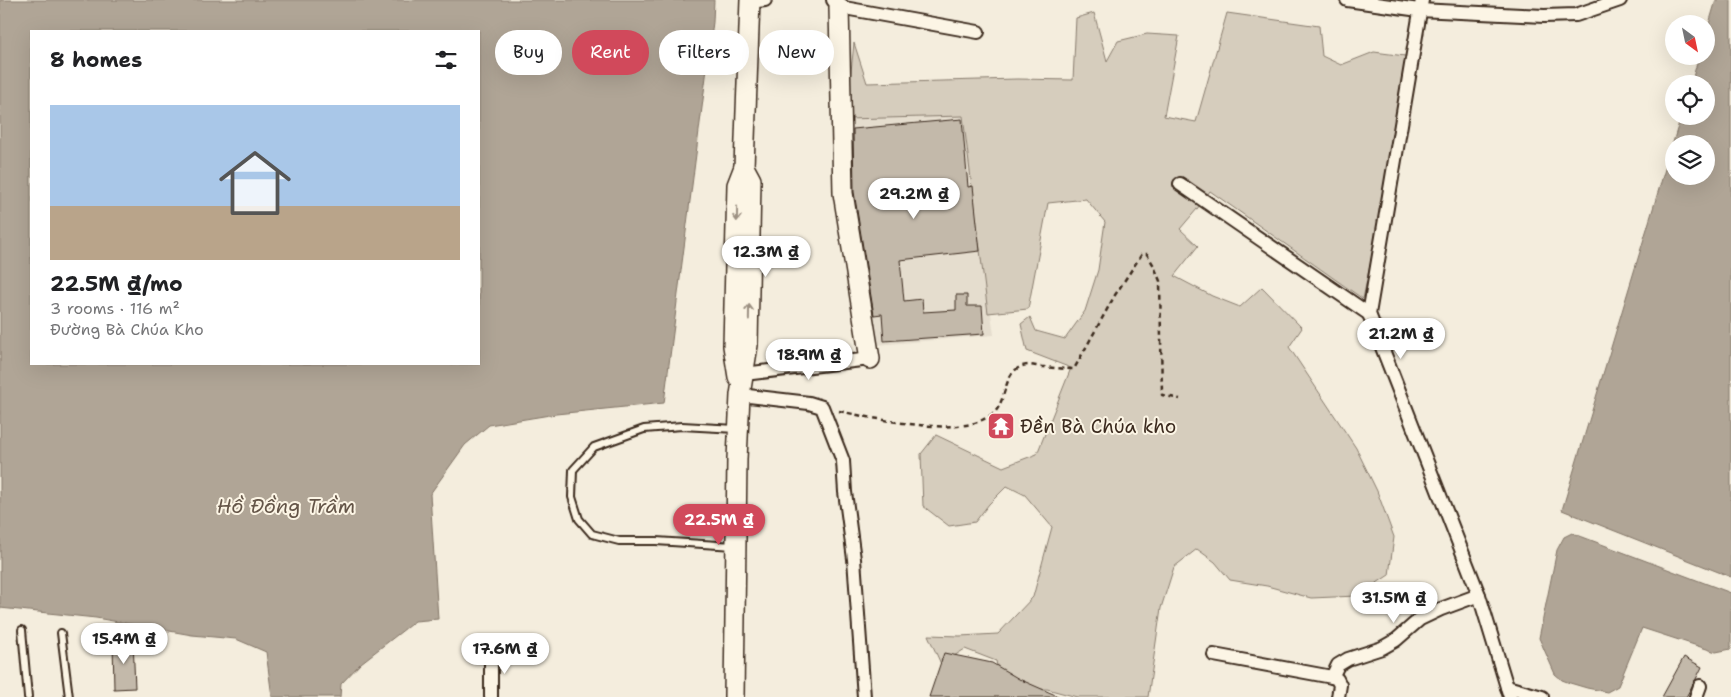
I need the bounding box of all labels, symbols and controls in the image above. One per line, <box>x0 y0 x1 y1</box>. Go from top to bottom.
north arrow <box>1665 15 1715 65</box>
map controls <box>1665 15 1715 185</box>
chip: Buy <box>495 30 562 75</box>
chip: Rent <box>572 30 649 75</box>
chip: Filters <box>659 30 749 75</box>
chip: New <box>759 30 834 75</box>
text: 8 homes <box>50 46 142 74</box>
icon: filters <box>432 46 460 74</box>
button: locate <box>1665 75 1715 125</box>
button: layers <box>1665 135 1715 185</box>
icon: home <box>210 138 300 228</box>
pin: 29.2M ₫ <box>868 178 960 220</box>
text: 29.2M ₫ <box>879 183 949 204</box>
one-way arrow <box>732 206 741 222</box>
pin: 12.3M ₫ <box>720 236 812 278</box>
text: 12.3M ₫ <box>733 241 799 262</box>
text: 22.5M ₫/mo <box>50 270 183 298</box>
text: 3 rooms · 116 m² <box>50 298 180 319</box>
one-way arrow <box>744 304 754 320</box>
pin: 21.2M ₫ <box>1355 318 1447 360</box>
text: Đường Bà Chúa Kho <box>50 319 204 340</box>
text: 21.2M ₫ <box>1368 323 1434 344</box>
pin: 18.9M ₫ <box>763 338 855 381</box>
text: 18.9M ₫ <box>777 344 841 365</box>
temple icon: Đền Bà Chúa kho <box>986 411 1016 441</box>
place label: Đền Bà Chúa kho <box>1020 414 1176 439</box>
water label: Hồ Đồng Trầm <box>217 493 355 519</box>
pin: 22.5M ₫ <box>673 504 765 546</box>
text: 22.5M ₫ <box>684 509 754 530</box>
pin: 31.5M ₫ <box>1348 582 1440 624</box>
text: 31.5M ₫ <box>1362 587 1426 608</box>
pin: 15.4M ₫ <box>78 622 170 665</box>
text: 15.4M ₫ <box>92 628 156 649</box>
pin: 17.6M ₫ <box>459 632 551 675</box>
text: 17.6M ₫ <box>472 638 538 659</box>

